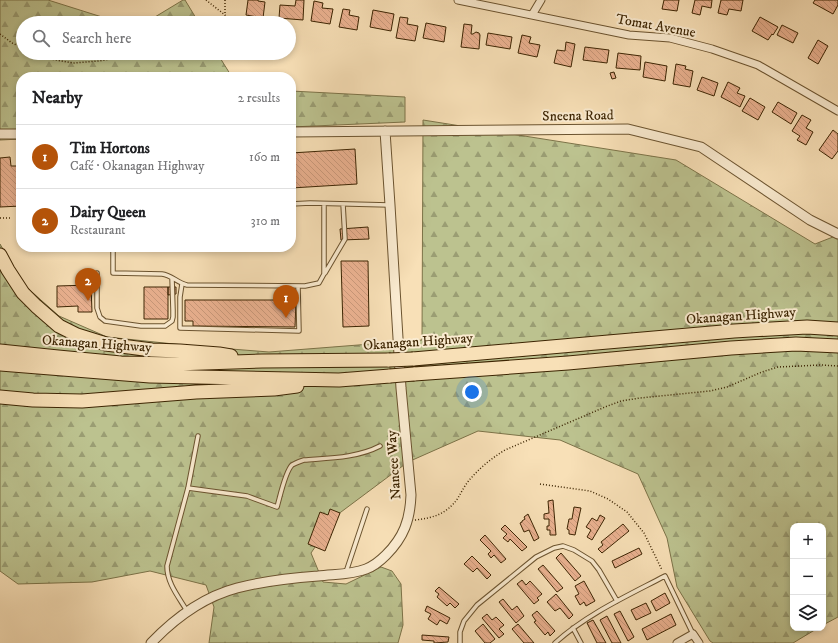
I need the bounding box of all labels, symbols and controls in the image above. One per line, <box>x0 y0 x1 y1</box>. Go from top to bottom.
street label: Tomat Avenue <box>615 10 697 42</box>
search box <box>16 16 296 60</box>
icon: search <box>30 27 52 49</box>
text: Search here <box>62 29 131 48</box>
text: Nearby <box>32 87 82 109</box>
text: 2 results <box>238 90 280 106</box>
street label: Sneena Road <box>542 106 614 126</box>
text: Tim Hortons <box>70 139 150 158</box>
text: 1 <box>43 149 47 165</box>
text: 160 m <box>249 149 280 165</box>
text: Café · Okanagan Highway <box>70 158 204 174</box>
text: Dairy Queen <box>70 203 146 222</box>
text: 2 <box>42 213 48 229</box>
text: 310 m <box>251 213 280 229</box>
text: Restaurant <box>70 222 126 238</box>
pin: 2 <box>75 268 101 301</box>
pin: 1 <box>273 285 299 318</box>
street label: Okanagan Highway <box>686 303 797 329</box>
street label: Okanagan Highway <box>363 329 474 355</box>
street label: Okanagan Highway <box>41 331 153 357</box>
your location <box>462 382 482 402</box>
street label: Nancee Way <box>383 429 405 500</box>
map controls <box>790 523 826 631</box>
button: + <box>790 523 826 559</box>
button: − <box>790 559 826 595</box>
button: layers <box>790 595 826 631</box>

